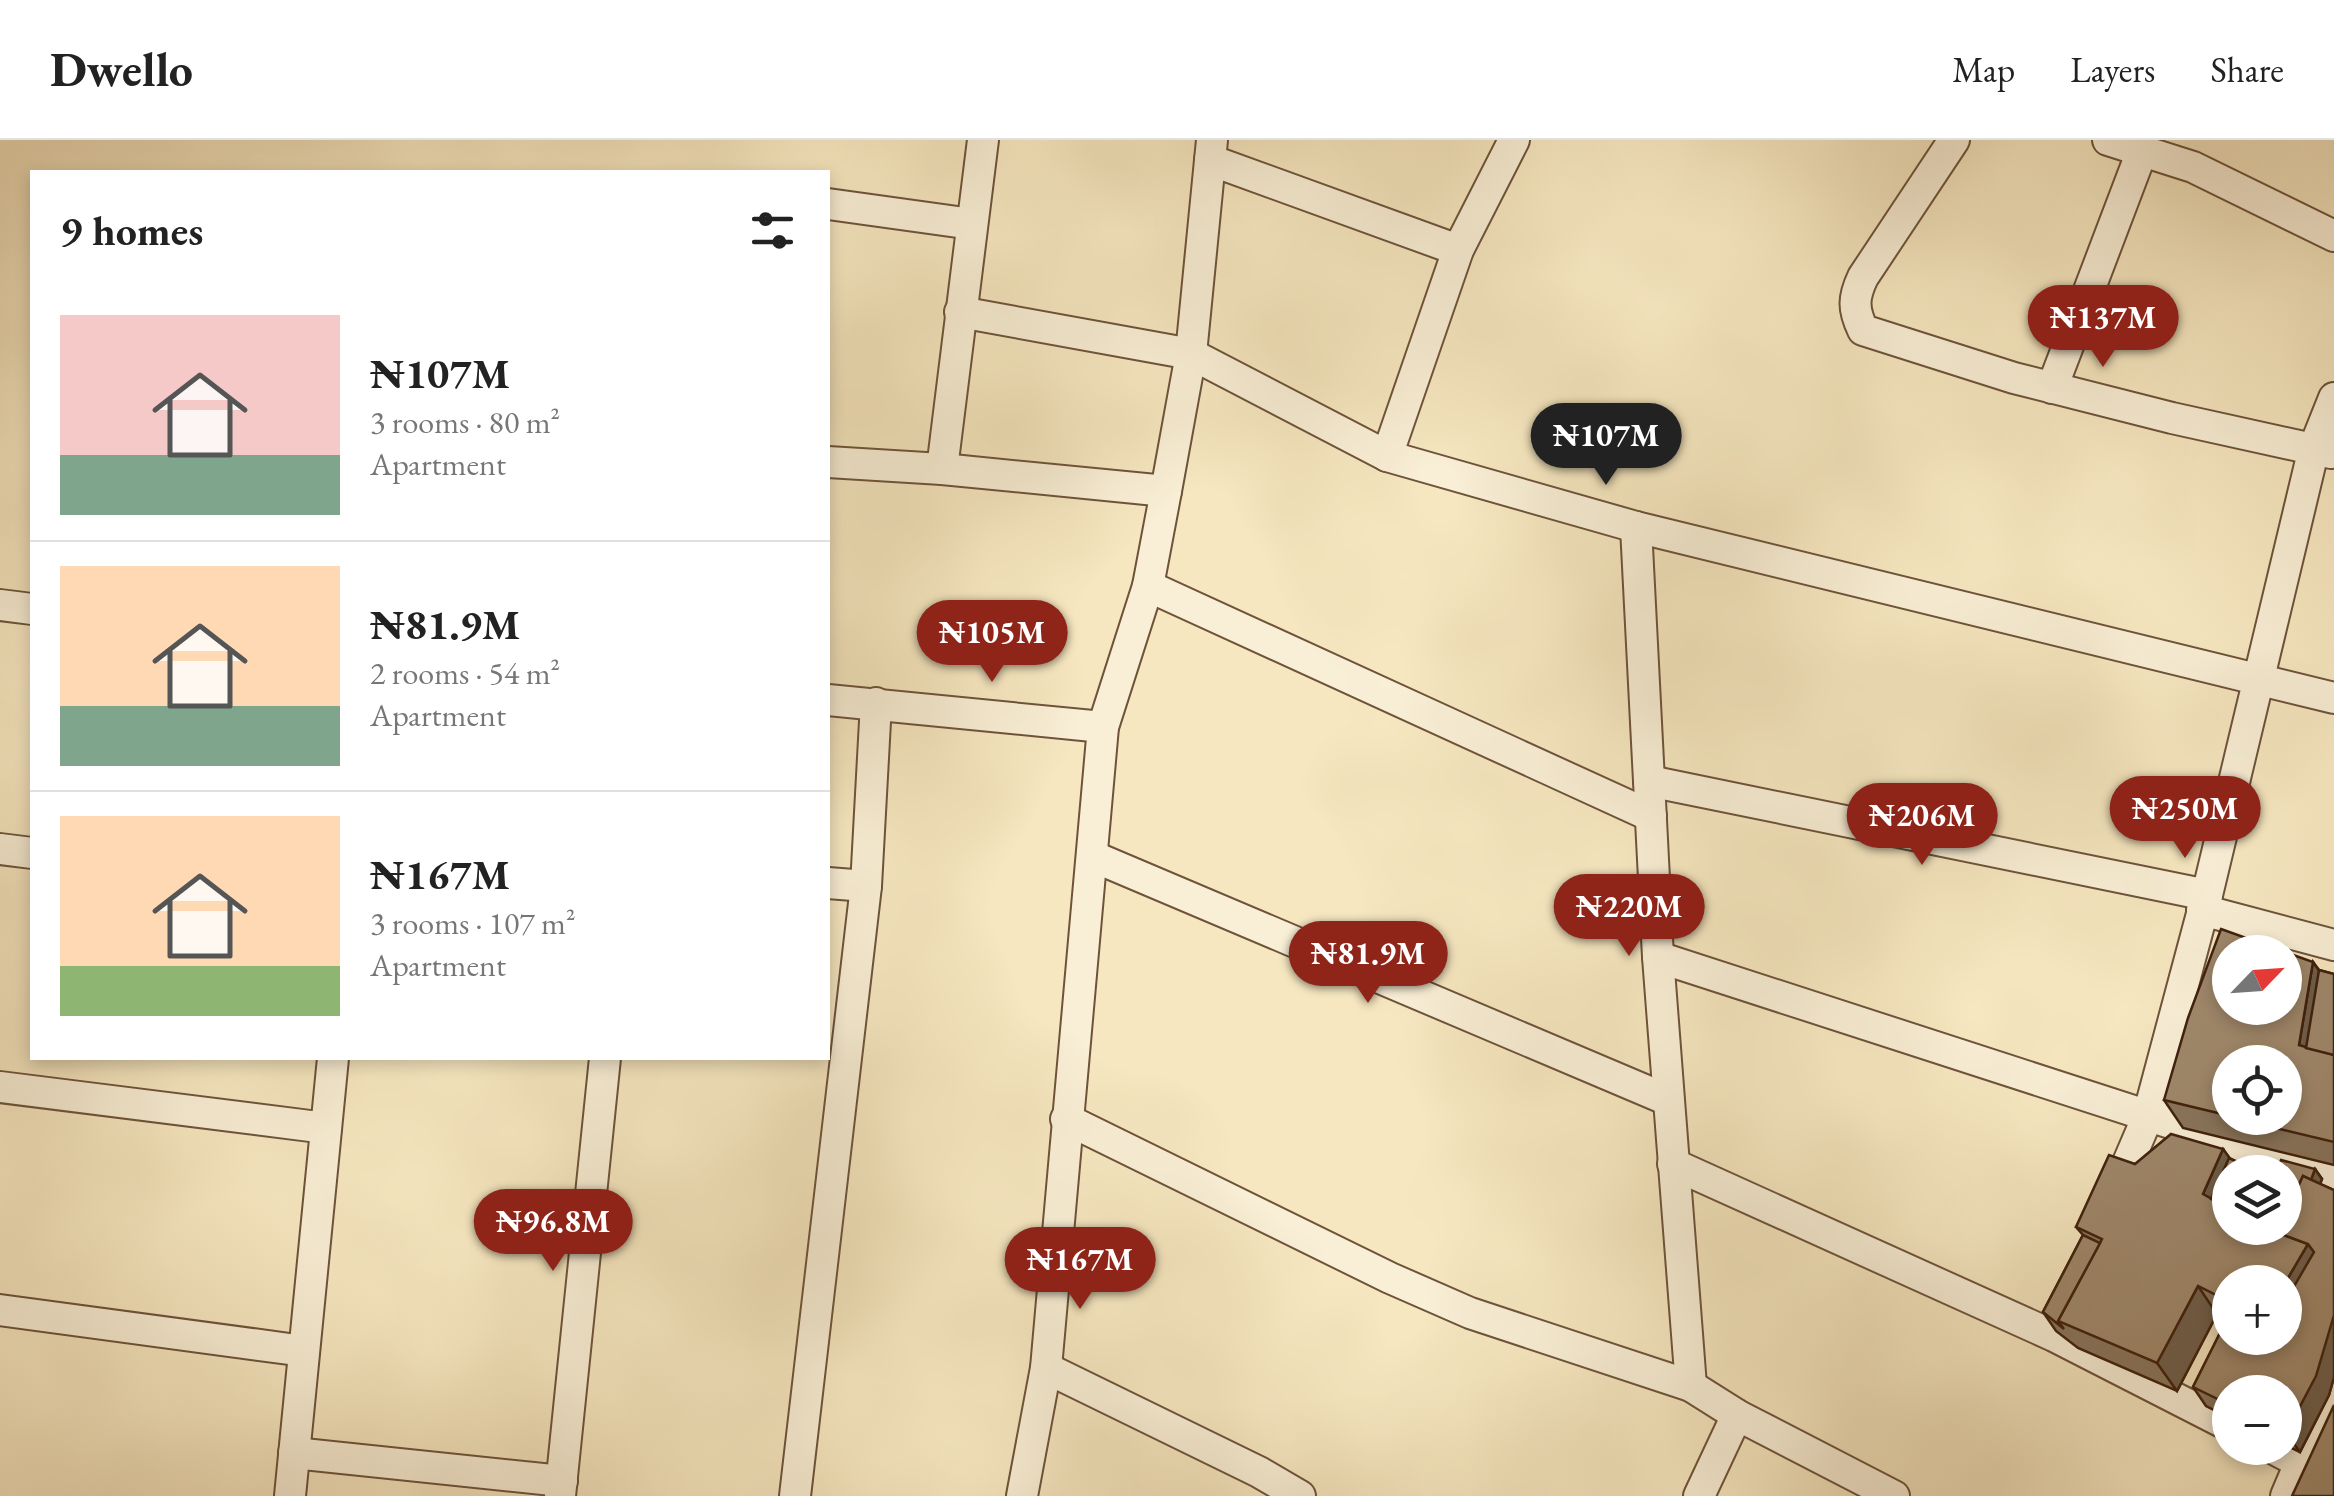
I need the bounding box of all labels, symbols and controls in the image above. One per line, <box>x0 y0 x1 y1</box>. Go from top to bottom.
text: Dwello <box>50 38 193 100</box>
text: Map <box>1952 47 2015 92</box>
text: Layers <box>2070 47 2155 92</box>
text: Share <box>2210 47 2284 92</box>
text: 9 homes <box>60 203 203 258</box>
icon: filters <box>745 203 800 258</box>
pin: ₦137M <box>2033 285 2173 370</box>
text: ₦137M <box>2050 296 2156 338</box>
text: ₦107M <box>370 346 510 401</box>
icon: home <box>140 355 260 475</box>
text: 3 rooms · 80 m² <box>370 401 560 443</box>
pin: ₦107M <box>1536 403 1676 488</box>
text: ₦107M <box>1553 414 1659 456</box>
text: Apartment <box>370 443 506 485</box>
text: ₦81.9M <box>370 597 520 652</box>
pin: ₦105M <box>922 600 1062 685</box>
icon: home <box>140 606 260 726</box>
text: ₦105M <box>939 611 1045 653</box>
text: 2 rooms · 54 m² <box>370 652 560 694</box>
text: Apartment <box>370 694 506 736</box>
pin: ₦250M <box>2115 776 2255 861</box>
pin: ₦206M <box>1852 783 1992 868</box>
text: ₦250M <box>2132 787 2238 829</box>
text: ₦206M <box>1869 794 1975 836</box>
text: ₦167M <box>370 847 510 902</box>
icon: home <box>140 856 260 976</box>
pin: ₦220M <box>1559 874 1699 959</box>
text: ₦220M <box>1576 885 1682 927</box>
text: 3 rooms · 107 m² <box>370 902 576 944</box>
pin: ₦81.9M <box>1287 921 1449 1006</box>
text: ₦81.9M <box>1311 932 1425 974</box>
north arrow <box>2212 935 2302 1025</box>
map controls <box>2212 935 2302 1465</box>
text: Apartment <box>370 944 506 986</box>
button: locate <box>2212 1045 2302 1135</box>
button: layers <box>2212 1155 2302 1245</box>
pin: ₦96.8M <box>472 1189 634 1274</box>
text: ₦96.8M <box>496 1200 610 1242</box>
pin: ₦167M <box>1010 1227 1150 1312</box>
text: ₦167M <box>1027 1238 1133 1280</box>
button: + <box>2212 1265 2302 1355</box>
button: − <box>2212 1375 2302 1465</box>

